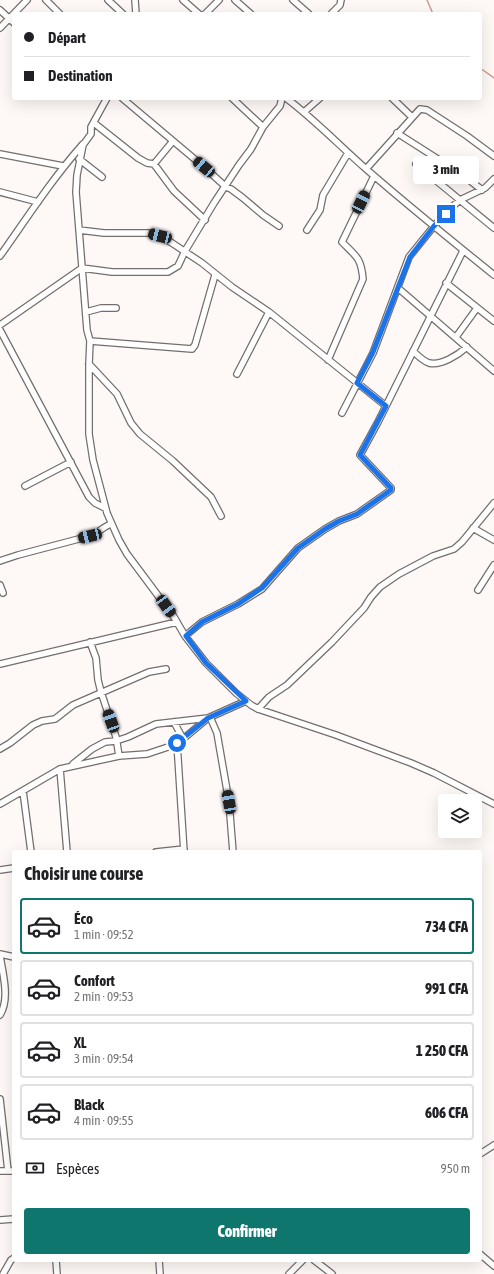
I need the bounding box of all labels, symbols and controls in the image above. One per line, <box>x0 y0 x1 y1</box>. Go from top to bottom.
text: Départ <box>48 29 86 46</box>
text: Destination <box>48 67 113 84</box>
car <box>191 155 217 179</box>
callout: 3 min <box>413 156 479 184</box>
text: 3 min <box>433 162 459 177</box>
car <box>350 189 372 215</box>
route end <box>437 205 455 223</box>
car <box>147 227 173 245</box>
car <box>77 527 103 545</box>
car <box>154 593 178 619</box>
car <box>101 708 121 734</box>
route start <box>168 734 186 752</box>
car <box>221 789 237 815</box>
map controls <box>438 794 482 838</box>
button: layers <box>438 794 482 838</box>
text: Choisir une course <box>24 863 143 884</box>
icon: car <box>26 908 62 944</box>
text: Éco <box>74 910 93 927</box>
text: 734 CFA <box>425 918 468 935</box>
text: 1 min · 09:52 <box>74 927 134 942</box>
icon: car <box>26 970 62 1006</box>
text: Confort <box>74 972 115 989</box>
text: 991 CFA <box>425 980 468 997</box>
text: 2 min · 09:53 <box>74 989 134 1004</box>
icon: car <box>26 1032 62 1068</box>
text: XL <box>74 1034 87 1051</box>
text: 1 250 CFA <box>416 1042 468 1059</box>
text: 3 min · 09:54 <box>74 1051 134 1066</box>
icon: car <box>26 1094 62 1130</box>
text: Black <box>74 1096 104 1113</box>
text: 606 CFA <box>425 1104 468 1121</box>
text: 4 min · 09:55 <box>74 1113 134 1128</box>
icon: cash <box>24 1157 46 1179</box>
text: Espèces <box>56 1160 99 1177</box>
text: 950 m <box>441 1161 470 1176</box>
button: Confirmer <box>24 1208 470 1254</box>

